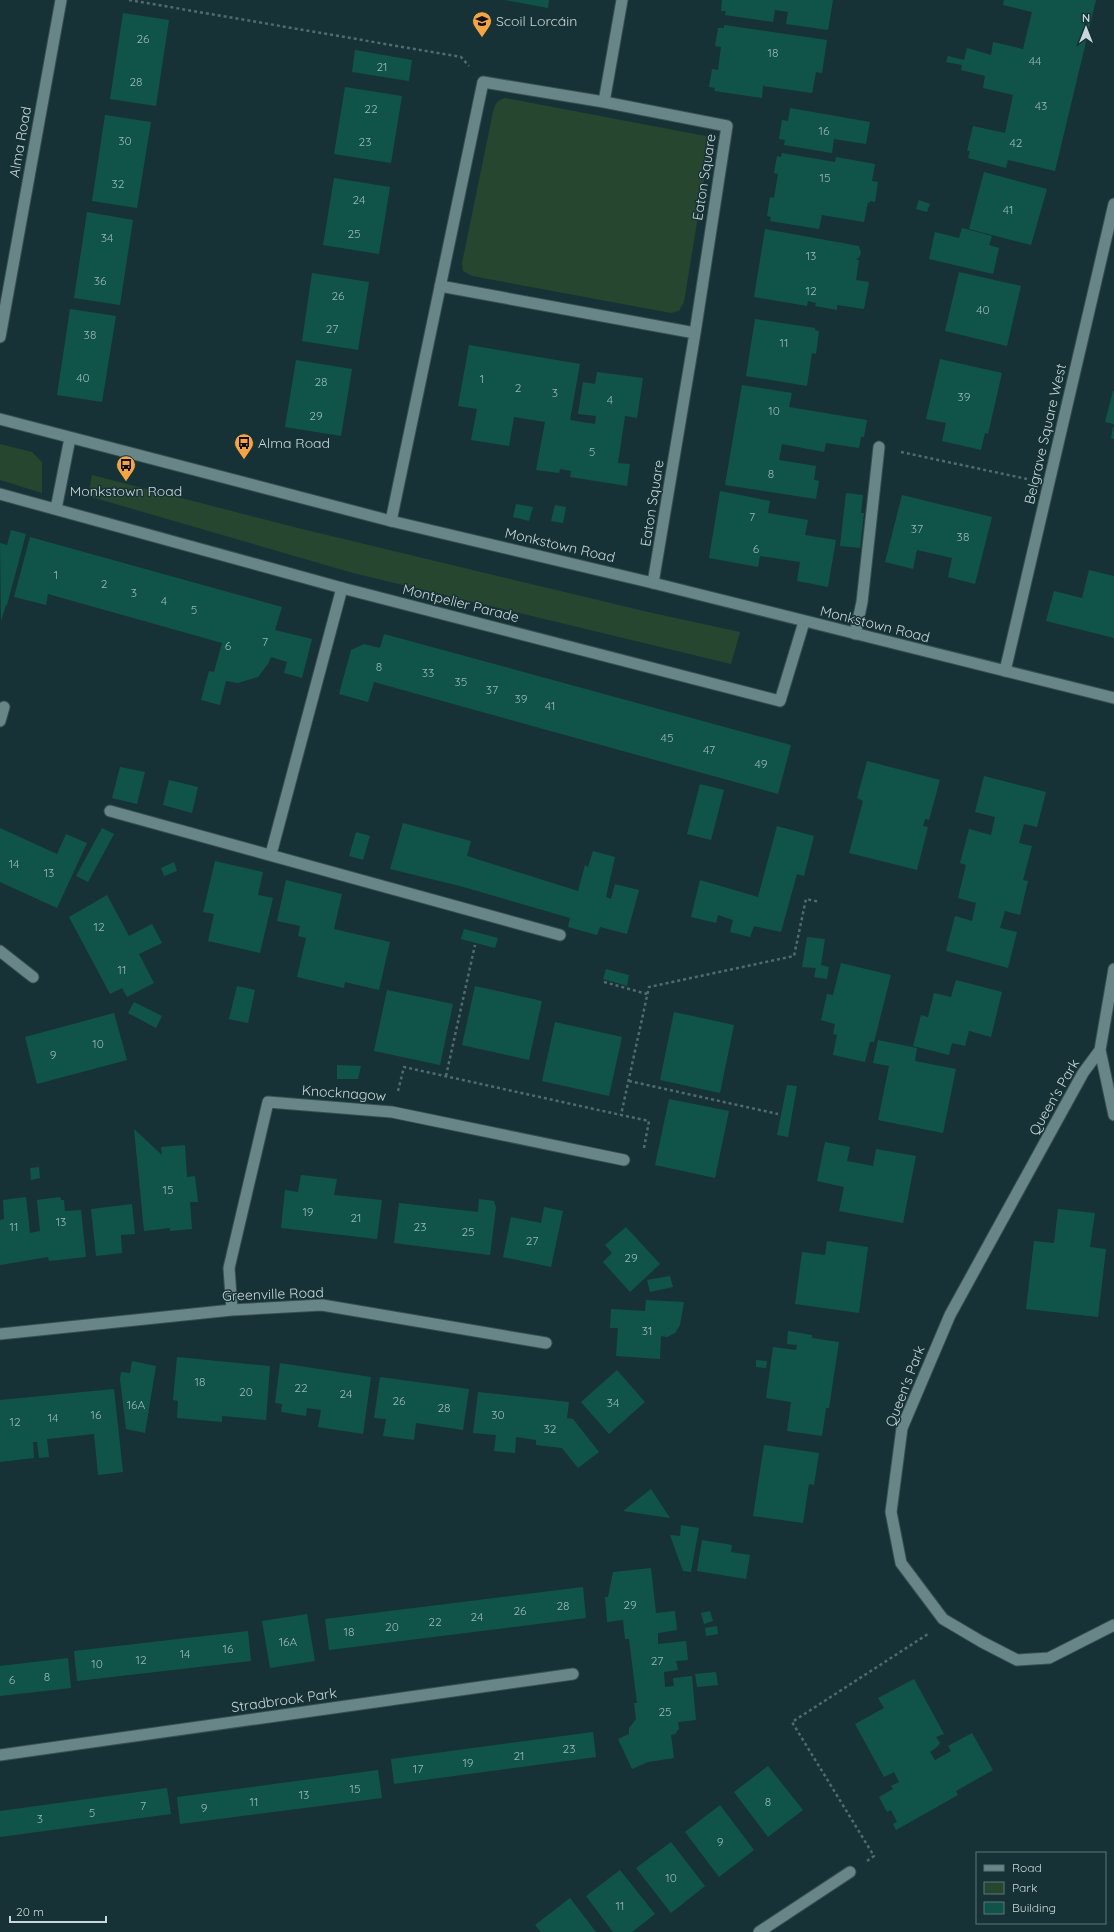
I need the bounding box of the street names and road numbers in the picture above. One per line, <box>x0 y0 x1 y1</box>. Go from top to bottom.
street label: Alma Road <box>5 105 35 179</box>
street label: Eaton Square <box>688 132 720 222</box>
street label: Belgrave Square West <box>1020 362 1070 506</box>
street label: Eaton Square <box>636 458 668 548</box>
street label: Monkstown Road <box>503 524 617 566</box>
street label: Montpelier Parade <box>401 580 521 626</box>
street label: Monkstown Road <box>818 602 932 646</box>
street label: Queen's Park <box>1025 1055 1083 1139</box>
street label: Knocknagow <box>301 1081 387 1105</box>
street label: Greenville Road <box>222 1283 324 1305</box>
street label: Queen's Park <box>881 1343 929 1429</box>
street label: Stradbrook Park <box>230 1684 338 1716</box>

